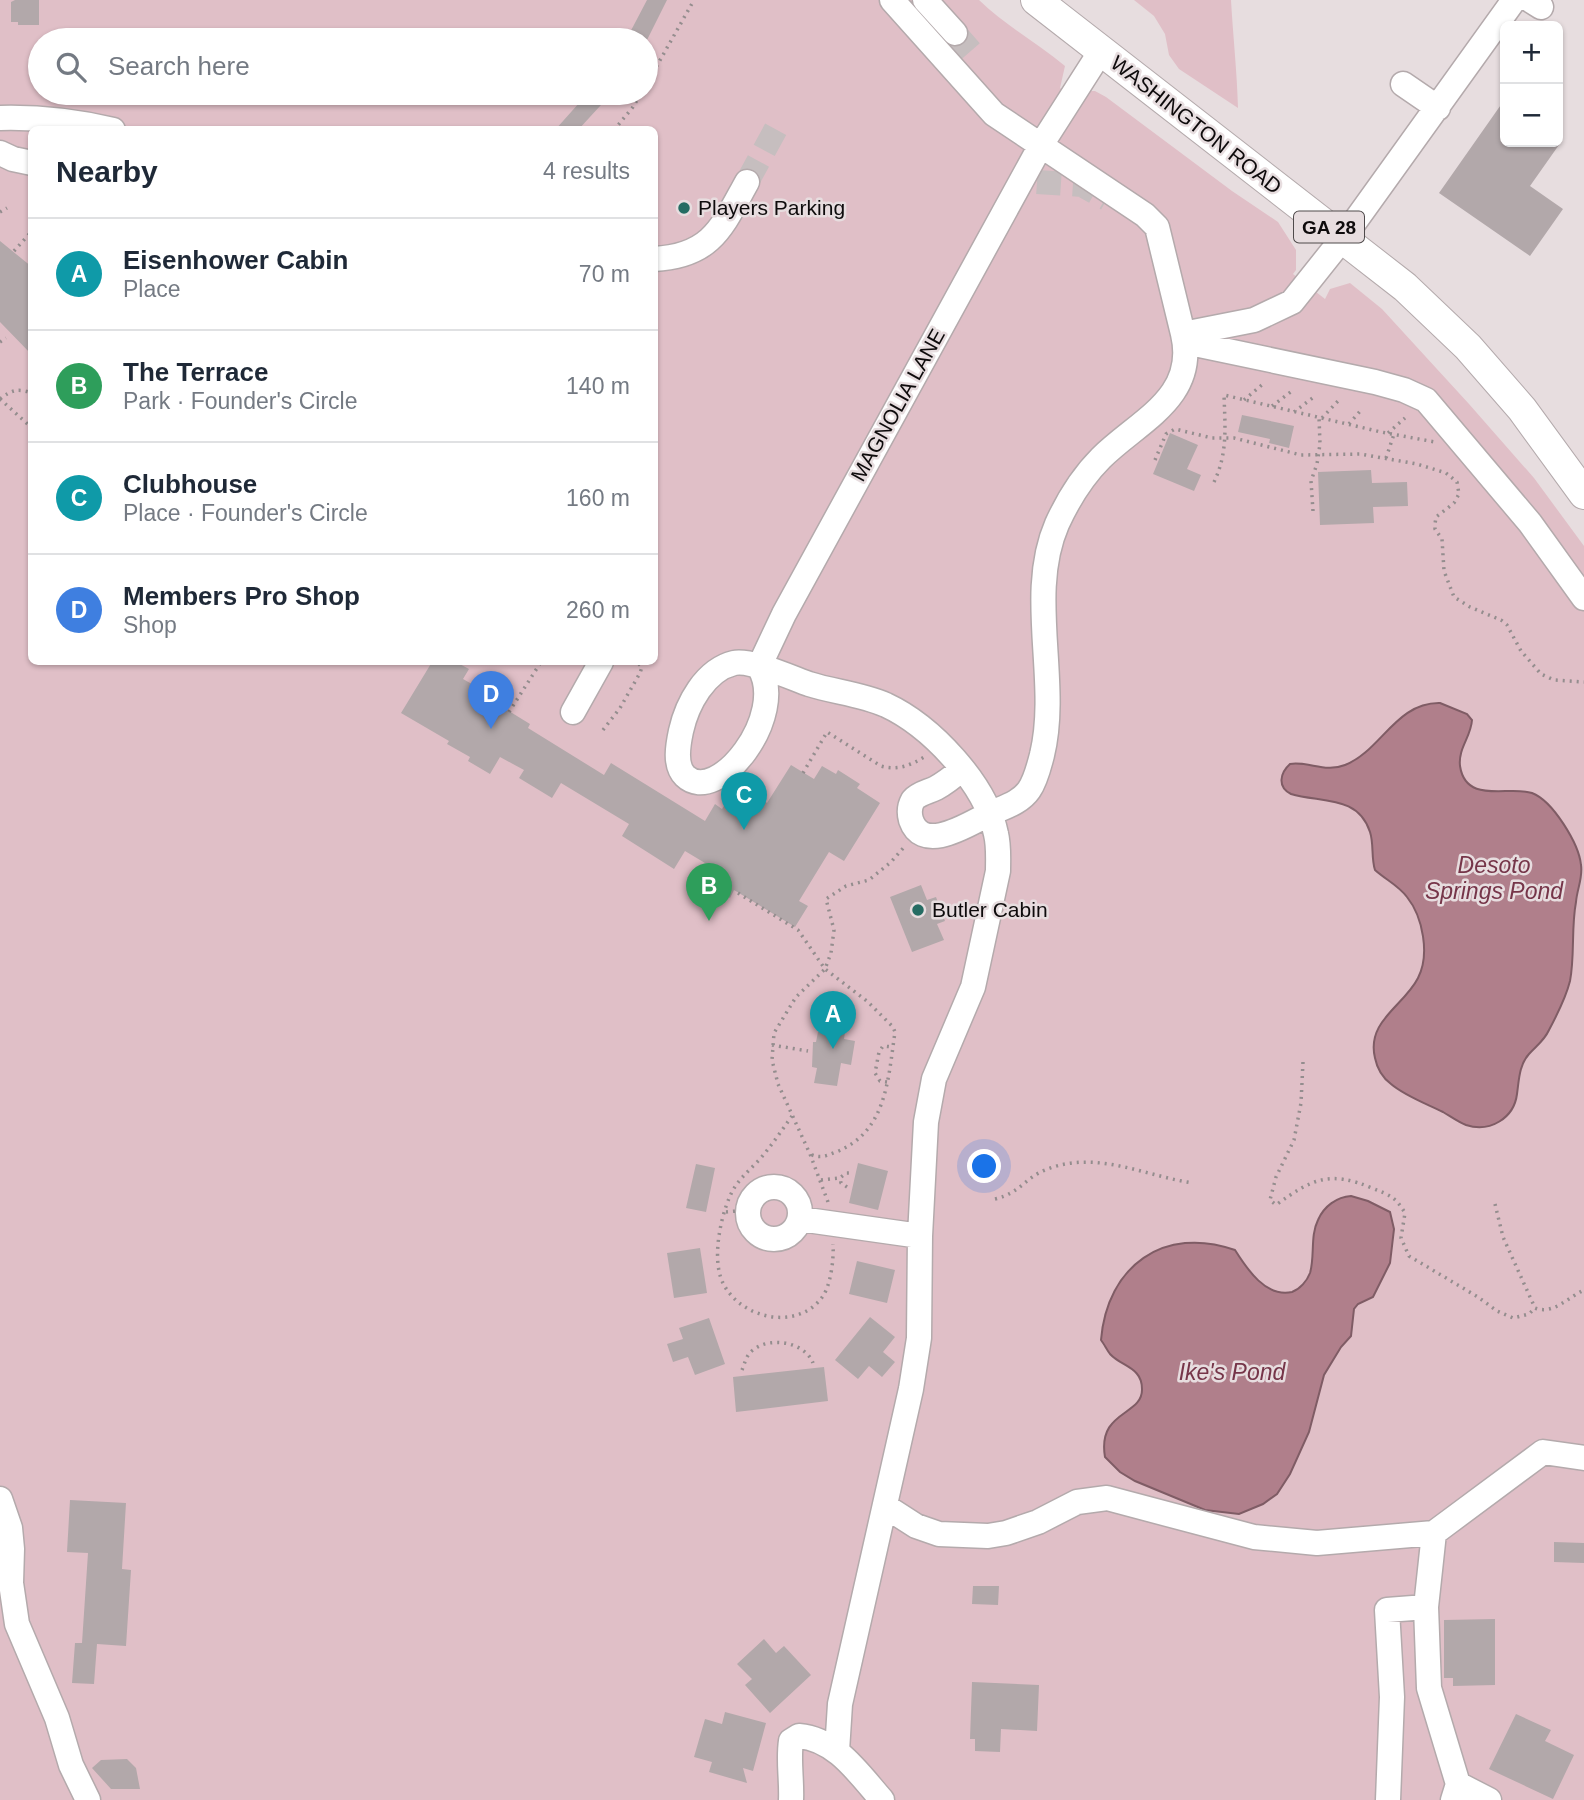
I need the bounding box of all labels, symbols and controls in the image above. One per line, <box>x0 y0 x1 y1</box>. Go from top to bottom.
map controls <box>1500 21 1563 147</box>
button: + <box>1500 21 1563 84</box>
search box <box>28 28 658 105</box>
icon: search <box>52 48 90 86</box>
text: Search here <box>108 51 250 81</box>
street label: WASHINGTON ROAD <box>1106 51 1286 198</box>
button: − <box>1500 84 1563 147</box>
text: Nearby <box>56 155 158 188</box>
text: 4 results <box>543 158 630 184</box>
place label: Players Parking <box>698 196 845 219</box>
marker: Players Parking <box>676 200 692 216</box>
road number: GA 28 <box>1294 212 1364 243</box>
text: Eisenhower Cabin <box>123 245 348 275</box>
text: A <box>71 261 87 287</box>
text: 70 m <box>579 261 630 287</box>
text: Place <box>123 276 181 302</box>
street label: MAGNOLIA LANE <box>846 325 949 485</box>
text: The Terrace <box>123 357 268 387</box>
text: B <box>71 373 87 399</box>
text: 140 m <box>566 373 630 399</box>
text: Park · Founder's Circle <box>123 388 357 414</box>
text: Clubhouse <box>123 469 257 499</box>
text: C <box>71 485 87 511</box>
text: 160 m <box>566 485 630 511</box>
text: Place · Founder's Circle <box>123 500 368 526</box>
text: Members Pro Shop <box>123 581 360 611</box>
text: D <box>71 597 87 623</box>
text: 260 m <box>566 597 630 623</box>
text: Shop <box>123 612 177 638</box>
pin: D <box>468 671 514 729</box>
pin: C <box>721 772 767 830</box>
water label: Desoto Springs Pond <box>1425 852 1564 904</box>
pin: B <box>686 863 732 921</box>
place label: Butler Cabin <box>932 898 1048 921</box>
marker: Butler Cabin <box>910 902 926 918</box>
pin: A <box>810 991 856 1049</box>
your location <box>967 1149 1001 1183</box>
water label: Ike's Pond <box>1179 1359 1287 1385</box>

